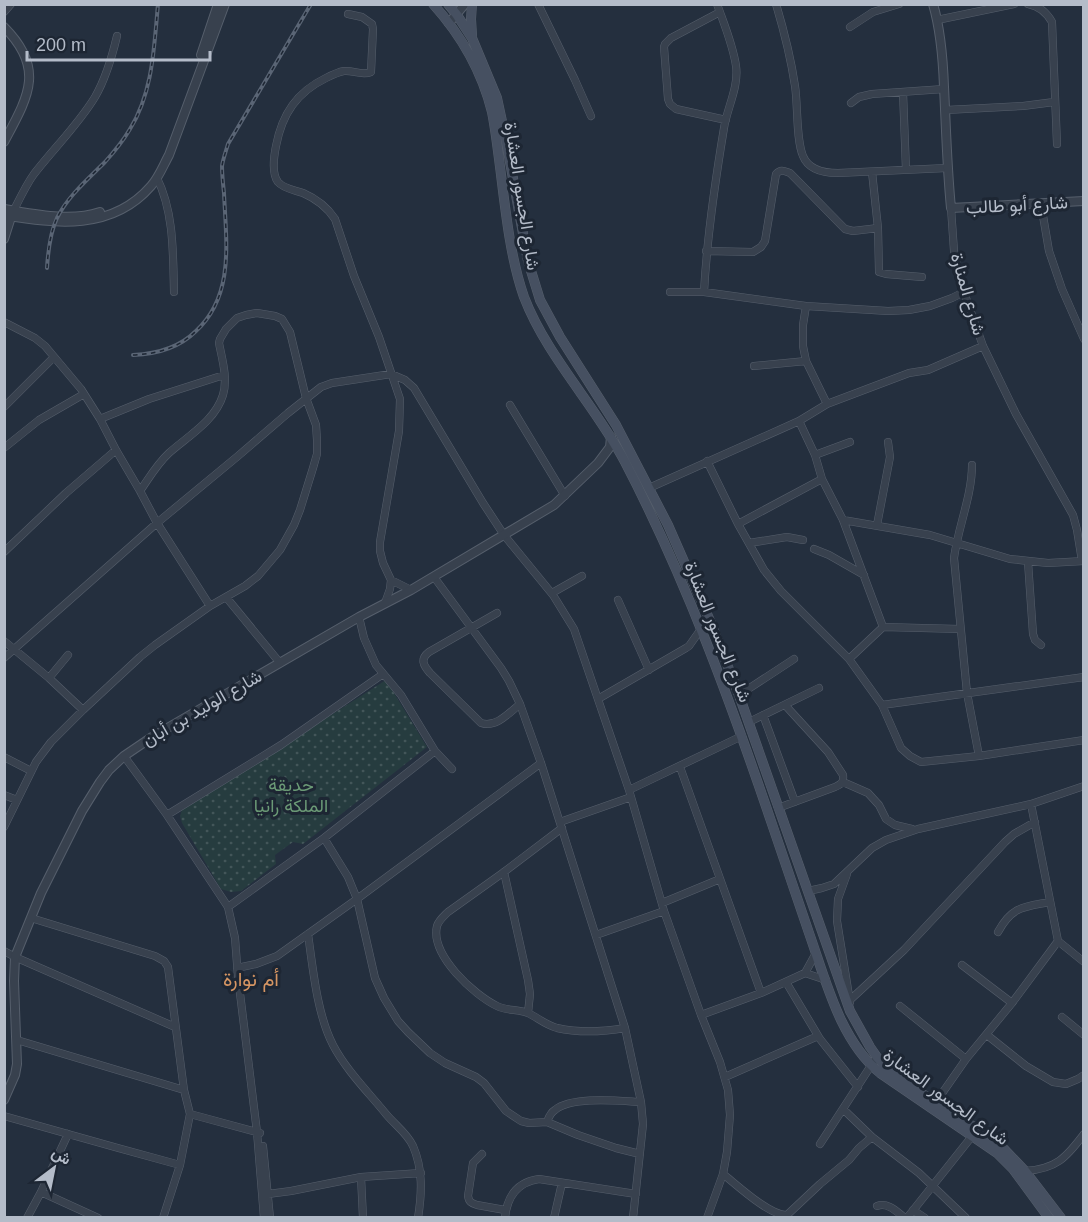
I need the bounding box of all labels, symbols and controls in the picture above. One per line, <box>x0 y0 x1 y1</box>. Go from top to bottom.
scale bar <box>27 24 210 62</box>
text: 200 m <box>36 35 86 55</box>
street label: شارع الجسور العشارة <box>498 120 544 272</box>
street label: شارع أبو طالب <box>966 192 1069 220</box>
street label: شارع المنارة <box>945 250 989 338</box>
street label: شارع الجسور العشارة <box>679 559 755 706</box>
street label: شارع الوليد بن أبان <box>139 666 266 752</box>
park label: حديقة الملكة رانيا <box>254 775 328 817</box>
district label: أم نوارة <box>223 968 279 992</box>
street label: شارع الجسور العشارة <box>878 1045 1013 1151</box>
north arrow <box>24 1138 84 1198</box>
text: ش <box>48 1143 74 1169</box>

